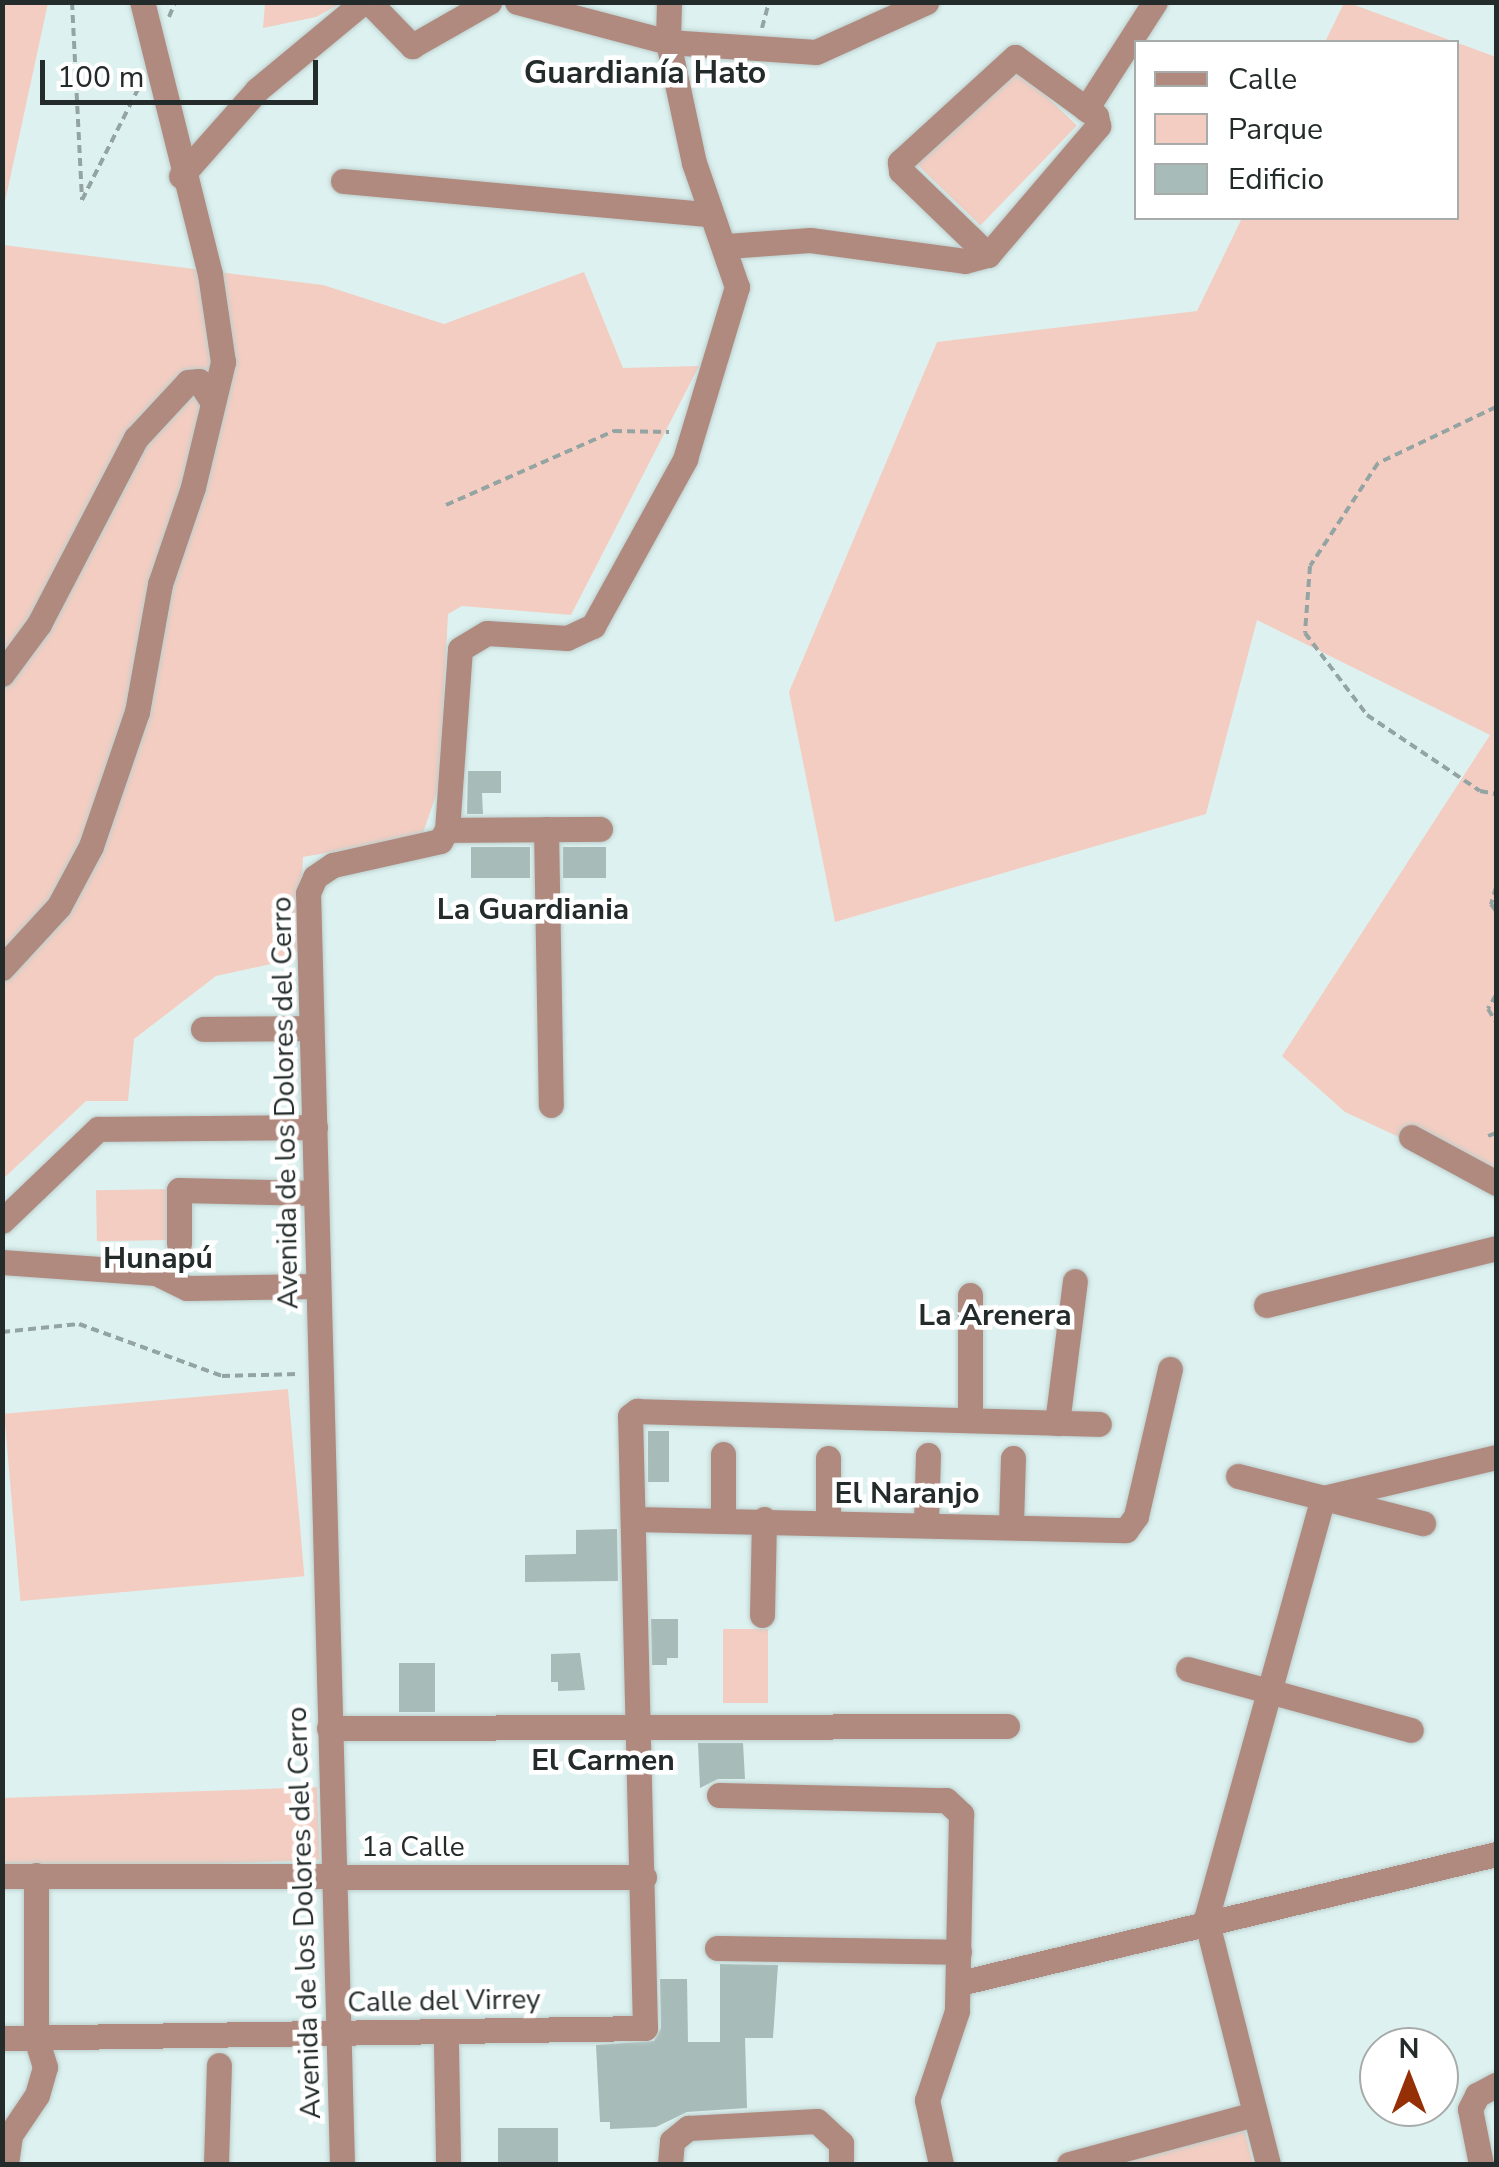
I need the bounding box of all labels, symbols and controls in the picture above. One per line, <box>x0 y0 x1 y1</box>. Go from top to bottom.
scale bar <box>45 40 322 102</box>
legend <box>1134 40 1459 220</box>
district label: Guardianía Hato <box>524 54 766 92</box>
text: 100 m <box>57 57 144 98</box>
text: Calle <box>1228 59 1297 100</box>
text: Parque <box>1228 109 1323 150</box>
text: Edificio <box>1228 159 1324 200</box>
district label: La Guardiania <box>437 892 629 928</box>
street label: Avenida de los Dolores del Cerro <box>265 896 305 1310</box>
district label: Hunapú <box>103 1241 213 1277</box>
district label: La Arenera <box>918 1298 1072 1334</box>
district label: El Naranjo <box>834 1476 980 1512</box>
street label: Avenida de los Dolores del Cerro <box>280 1706 328 2120</box>
district label: El Carmen <box>531 1743 675 1779</box>
street label: 1a Calle <box>361 1830 465 1864</box>
street label: Calle del Virrey <box>347 1983 541 2019</box>
north arrow <box>1359 2027 1459 2127</box>
text: N <box>1399 2030 1419 2068</box>

